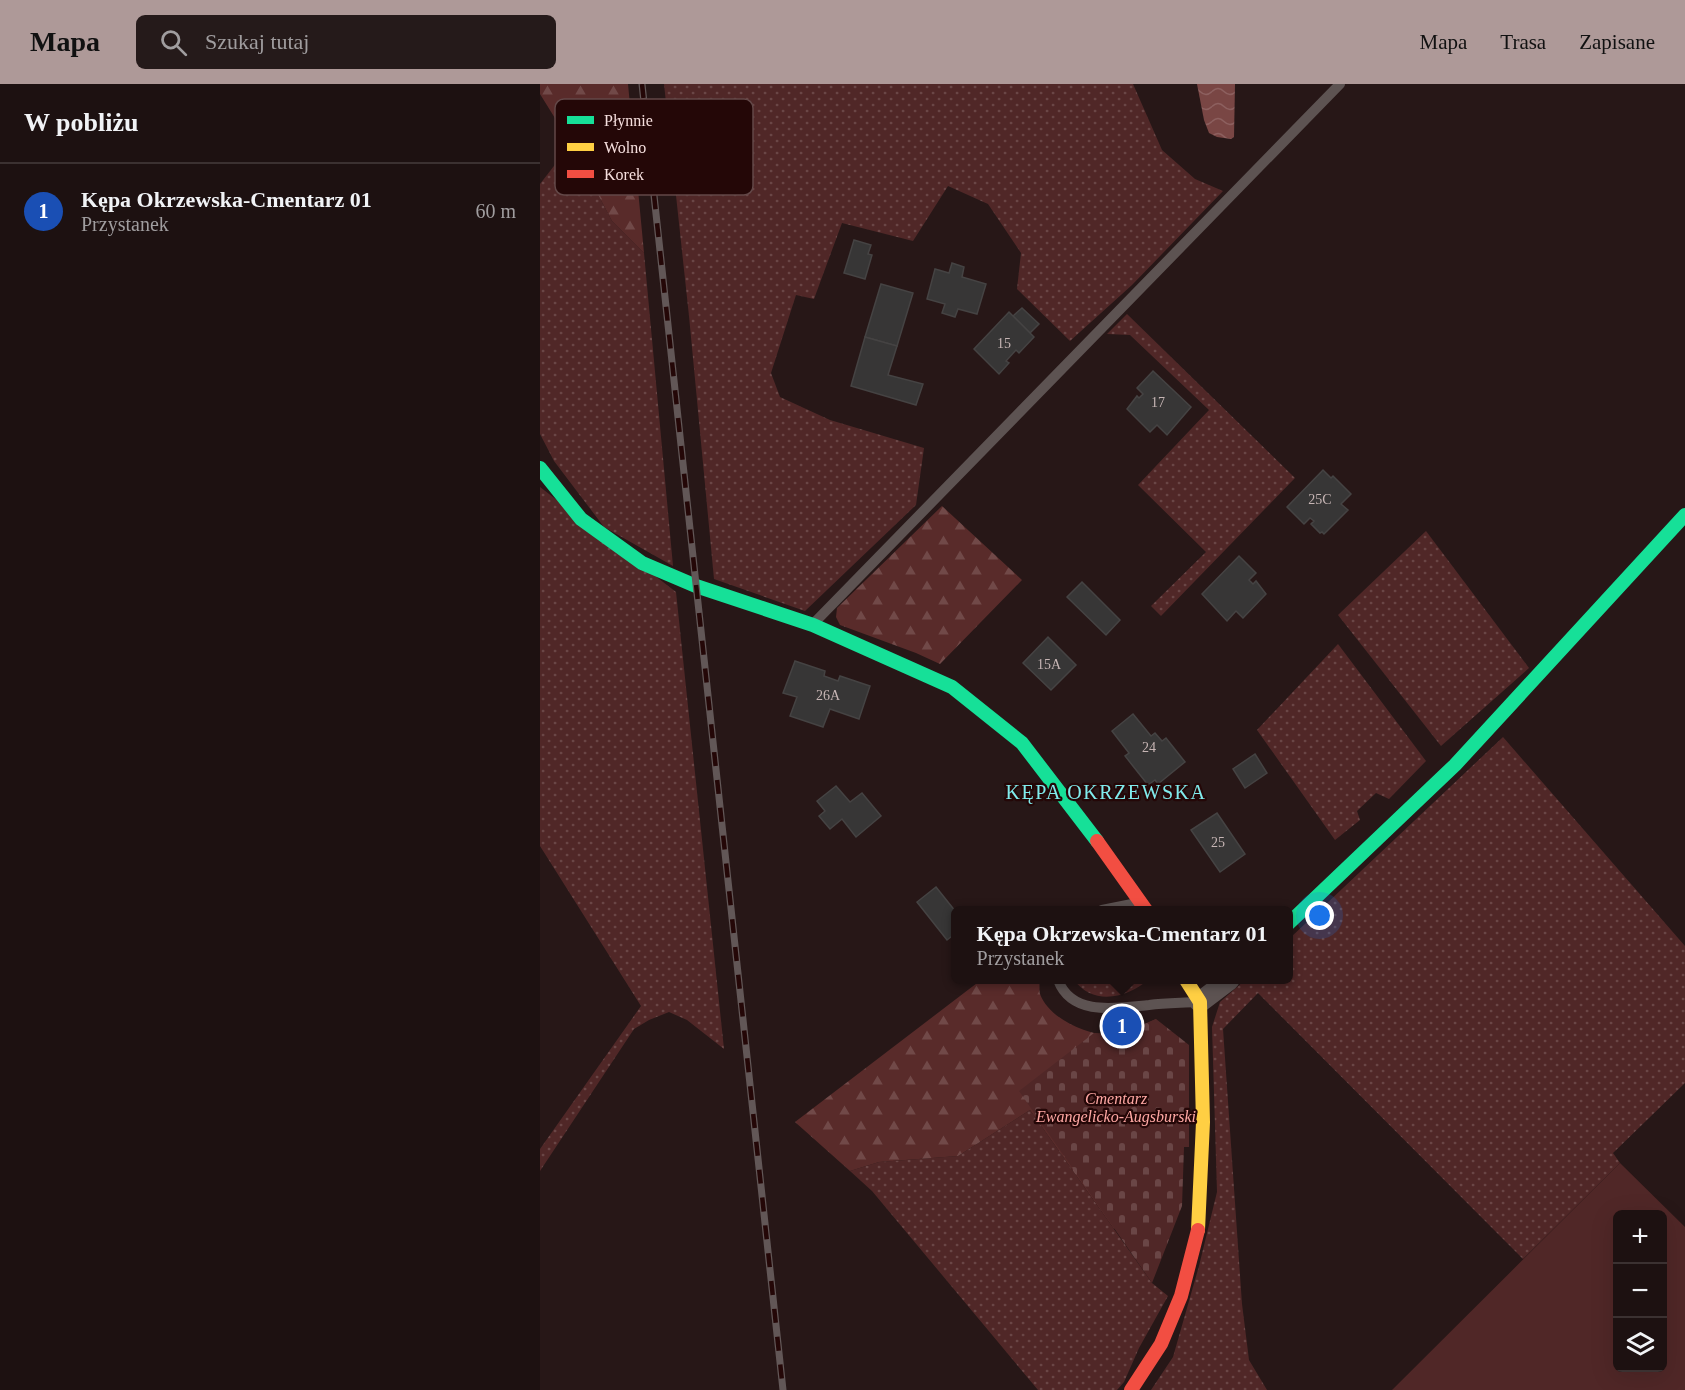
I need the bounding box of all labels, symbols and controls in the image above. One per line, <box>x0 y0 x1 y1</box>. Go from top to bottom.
search box <box>136 15 556 69</box>
text: Mapa <box>30 26 100 57</box>
icon: search <box>157 26 190 59</box>
text: Szukaj tutaj <box>205 29 309 54</box>
text: Mapa <box>1419 30 1467 54</box>
text: Trasa <box>1500 30 1546 54</box>
text: Zapisane <box>1579 30 1655 54</box>
legend <box>555 99 753 195</box>
text: W pobliżu <box>24 108 138 137</box>
text: Płynnie <box>604 112 653 130</box>
text: Wolno <box>604 139 646 156</box>
text: Korek <box>604 166 644 183</box>
text: Kępa Okrzewska-Cmentarz 01 <box>81 187 372 212</box>
text: 1 <box>39 200 49 222</box>
text: 60 m <box>475 200 516 222</box>
text: Przystanek <box>81 213 169 235</box>
house number: 15 <box>997 336 1011 351</box>
house number: 17 <box>1151 395 1165 410</box>
house number: 25C <box>1308 492 1332 507</box>
house number: 15A <box>1037 657 1062 672</box>
house number: 26A <box>816 688 841 703</box>
house number: 24 <box>1142 740 1156 755</box>
district label: KĘPA OKRZEWSKA <box>1006 781 1206 804</box>
house number: 25 <box>1211 835 1225 850</box>
your location <box>1305 901 1334 930</box>
popup <box>951 906 1293 984</box>
text: Kępa Okrzewska-Cmentarz 01 <box>977 921 1267 946</box>
text: Przystanek <box>977 947 1064 969</box>
pin: 1 <box>1102 1004 1142 1048</box>
park label: Cmentarz Ewangelicko-Augsburski <box>1035 1090 1196 1126</box>
map controls <box>1613 1210 1667 1372</box>
button: + <box>1613 1210 1667 1264</box>
button: − <box>1613 1264 1667 1318</box>
button: layers <box>1613 1318 1667 1372</box>

